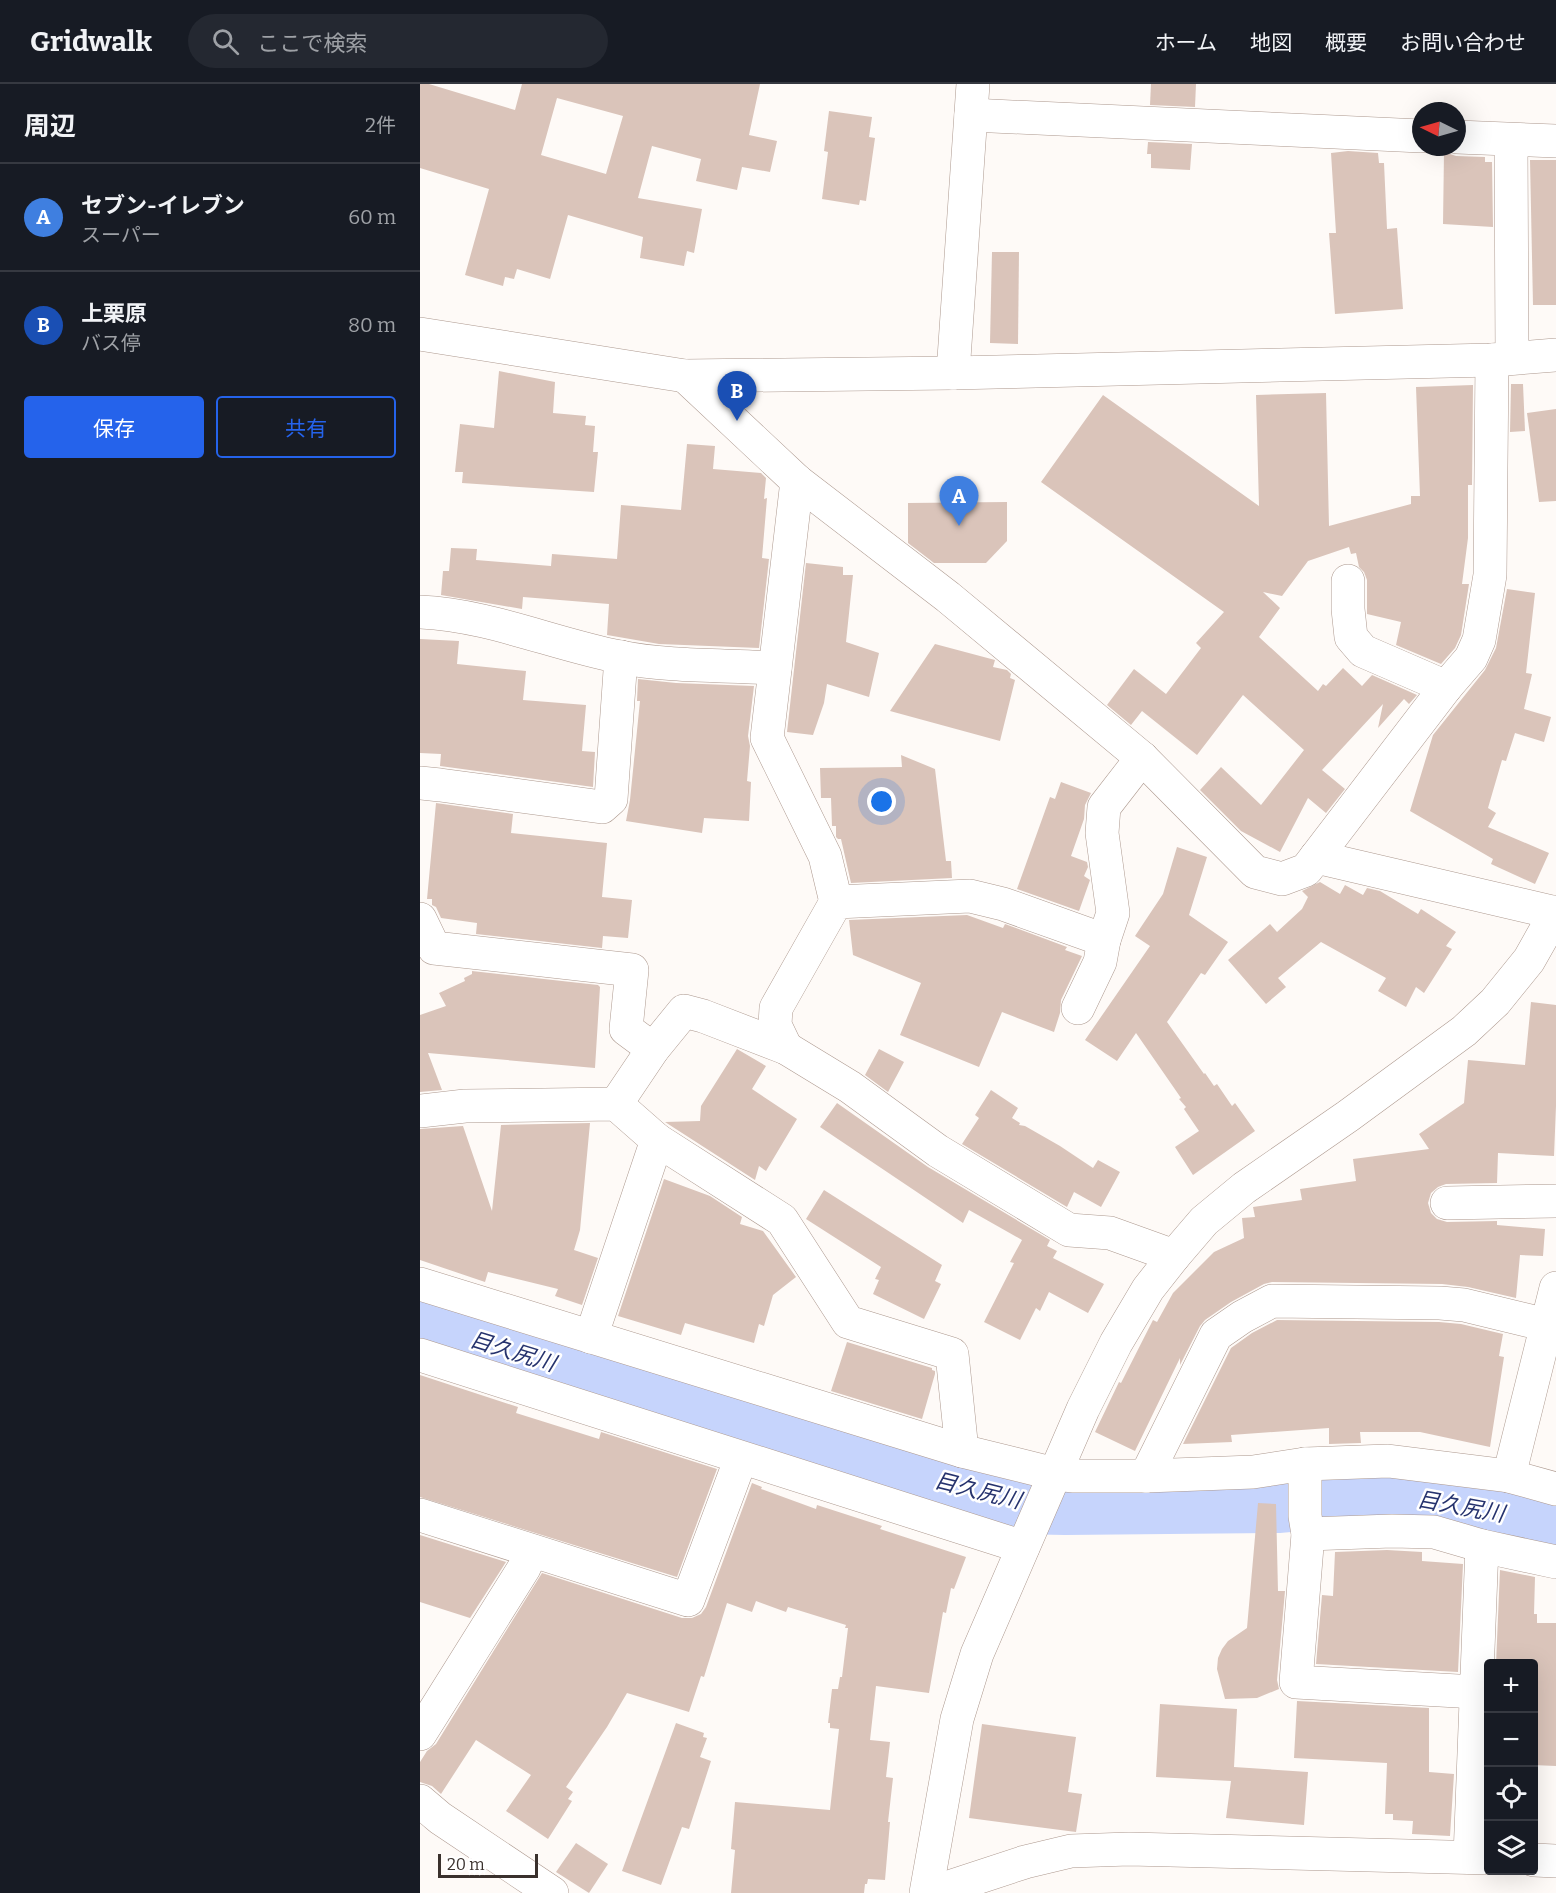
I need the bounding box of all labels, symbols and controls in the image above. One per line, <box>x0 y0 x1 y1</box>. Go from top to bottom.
search box <box>188 14 608 68</box>
text: Gridwalk <box>30 25 152 58</box>
icon: search <box>209 25 242 58</box>
text: ここで検索 <box>257 30 367 57</box>
text: ホーム <box>1155 30 1217 56</box>
text: 地図 <box>1250 30 1292 56</box>
text: 概要 <box>1325 30 1367 56</box>
text: お問い合わせ <box>1400 30 1526 56</box>
north arrow <box>1412 102 1466 156</box>
text: 周辺 <box>24 111 76 142</box>
text: 2件 <box>365 113 396 137</box>
text: セブン-イレブン <box>81 192 245 219</box>
text: A <box>36 205 51 229</box>
text: 60 m <box>348 205 396 229</box>
text: スーパー <box>81 223 161 247</box>
text: 上栗原 <box>81 300 147 327</box>
text: B <box>37 313 50 337</box>
text: 80 m <box>348 313 396 337</box>
text: バス停 <box>81 331 141 355</box>
pin: B <box>718 372 756 421</box>
button: 保存 <box>24 396 204 458</box>
button: 共有 <box>216 396 396 458</box>
pin: A <box>940 476 978 526</box>
your location <box>867 787 896 816</box>
water label: 目久尻川 <box>467 1326 561 1378</box>
water label: 目久尻川 <box>932 1467 1026 1515</box>
water label: 目久尻川 <box>1415 1486 1509 1528</box>
map controls <box>1484 1659 1538 1875</box>
button: + <box>1484 1659 1538 1713</box>
button: − <box>1484 1713 1538 1767</box>
button: locate <box>1484 1767 1538 1821</box>
button: layers <box>1484 1821 1538 1875</box>
scale bar <box>438 1851 538 1878</box>
text: 20 m <box>447 1855 484 1874</box>

